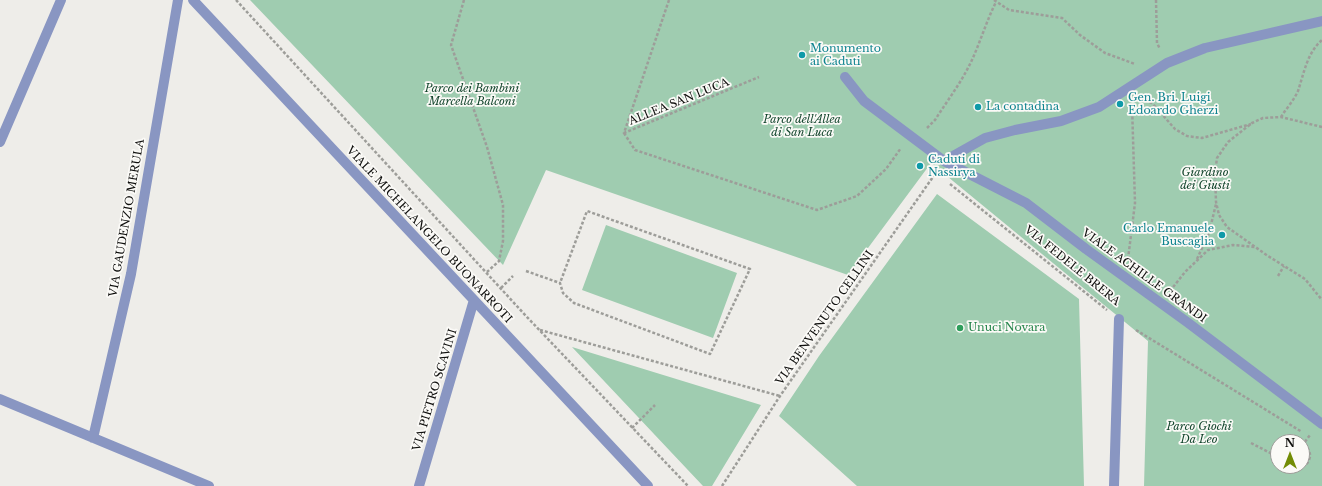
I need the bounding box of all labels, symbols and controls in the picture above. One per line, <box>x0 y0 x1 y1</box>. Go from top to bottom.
place label: Monumento ai Caduti <box>810 42 881 68</box>
marker: Monumento ai Caduti <box>797 50 807 60</box>
street label: ALLEA SAN LUCA <box>627 76 731 128</box>
park label: Parco dei Bambini Marcella Balconi <box>425 82 519 108</box>
place label: Gen. Bri. Luigi Edoardo Gherzi <box>1128 91 1218 117</box>
marker: Gen. Bri. Luigi Edoardo Gherzi <box>1115 99 1125 109</box>
place label: La contadina <box>986 100 1059 114</box>
marker: La contadina <box>973 102 983 112</box>
park label: Parco dell'Allea di San Luca <box>763 113 841 139</box>
street label: VIA GAUDENZIO MERULA <box>107 138 147 298</box>
street label: VIALE MICHELANGELO BUONARROTI <box>343 144 515 326</box>
place label: Caduti di Nassirya <box>928 153 980 179</box>
marker: Caduti di Nassirya <box>915 161 925 171</box>
park label: Giardino dei Giusti <box>1180 166 1230 192</box>
place label: Carlo Emanuele Buscaglia <box>1123 222 1214 248</box>
street label: VIA FEDELE BRERA <box>1022 223 1122 309</box>
street label: VIALE ACHILLE GRANDI <box>1079 226 1209 326</box>
marker: Carlo Emanuele Buscaglia <box>1217 230 1227 240</box>
street label: VIA BENVENUTO CELLINI <box>773 248 877 388</box>
place label: Unuci Novara <box>968 321 1045 335</box>
marker: Unuci Novara <box>955 323 965 333</box>
street label: VIA PIETRO SCAVINI <box>410 327 460 453</box>
park label: Parco Giochi Da Leo <box>1166 420 1232 446</box>
north arrow <box>1270 434 1310 474</box>
text: N <box>1285 436 1295 450</box>

